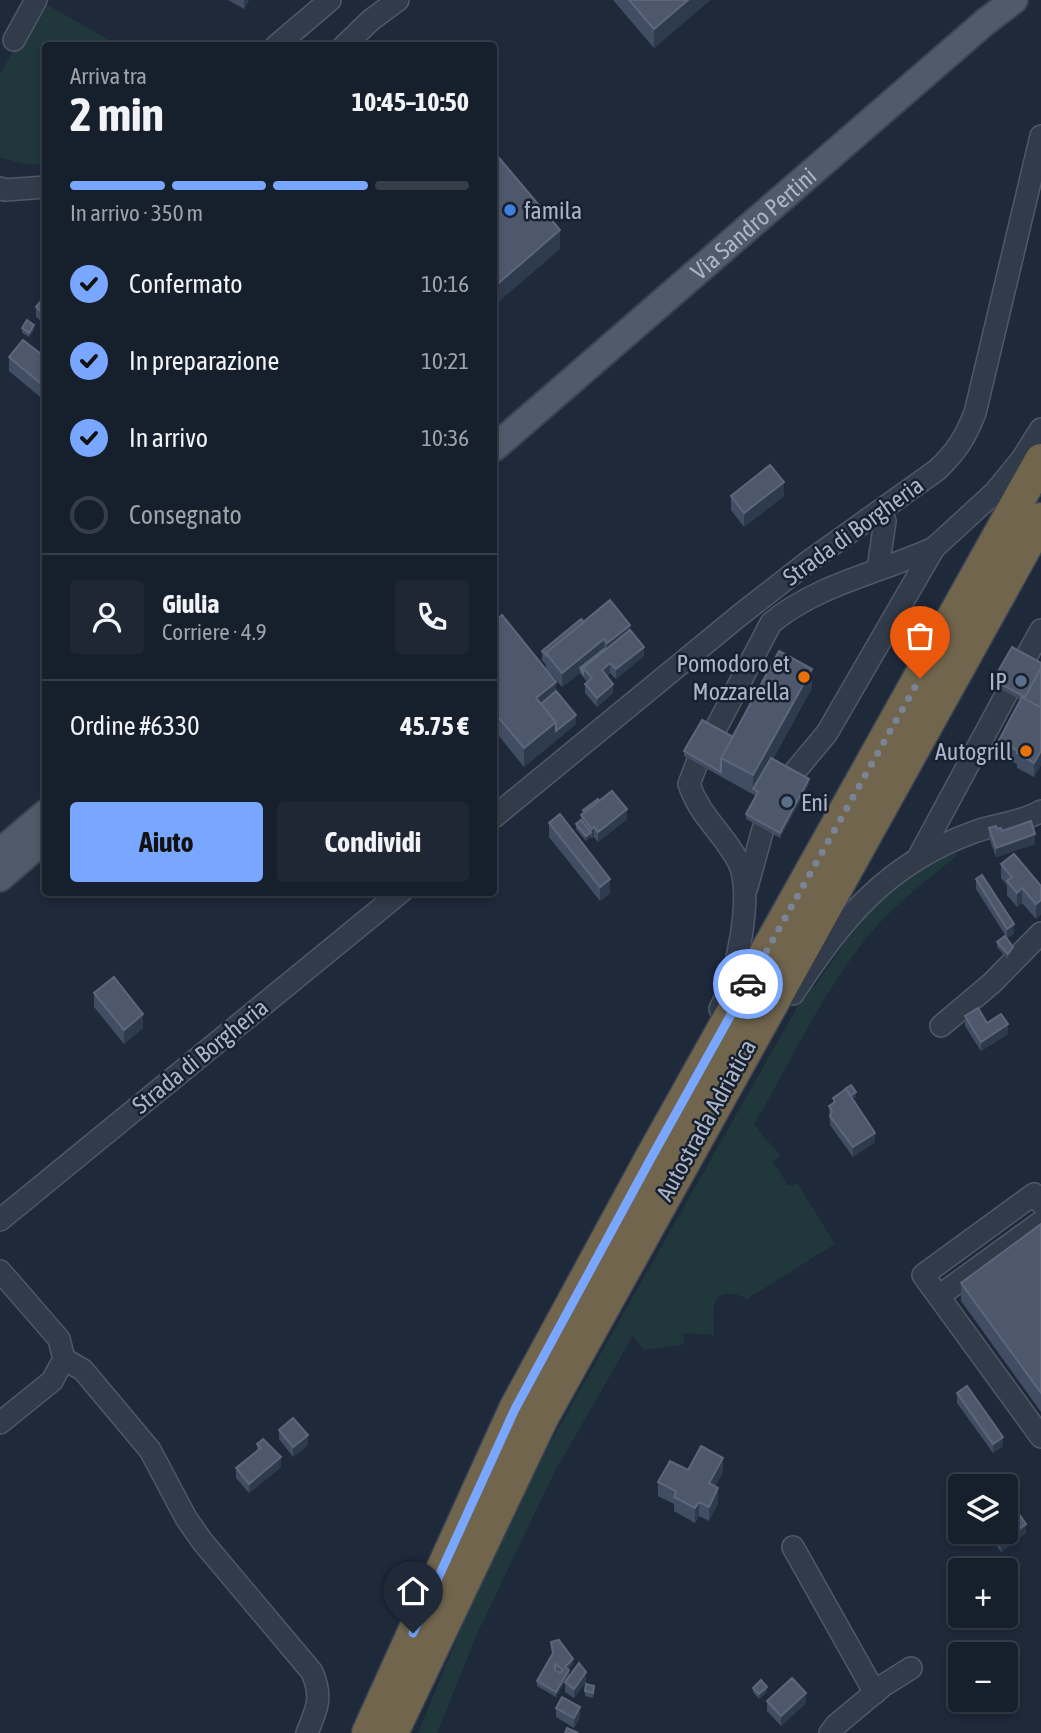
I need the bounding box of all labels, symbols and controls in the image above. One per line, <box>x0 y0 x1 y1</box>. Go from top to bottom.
text: Arriva tra <box>70 63 147 89</box>
text: 10:45–10:50 <box>352 87 469 117</box>
text: 2 min <box>70 88 164 141</box>
street label: Via Sandro Pertini <box>685 162 821 285</box>
place label: famila <box>524 197 582 224</box>
text: In arrivo · 350 m <box>70 200 203 226</box>
marker: famila <box>502 202 518 218</box>
icon: check <box>70 265 108 303</box>
text: Confermato <box>129 269 242 299</box>
text: 10:16 <box>421 271 469 297</box>
icon: check <box>70 342 108 380</box>
text: In preparazione <box>129 346 279 376</box>
text: 10:21 <box>421 348 469 374</box>
icon: check <box>70 419 108 457</box>
text: In arrivo <box>129 423 208 453</box>
text: 10:36 <box>421 425 469 451</box>
street label: Strada di Borgheria <box>778 471 928 591</box>
text: Consegnato <box>129 500 242 530</box>
button: person <box>70 580 144 654</box>
button: phone <box>395 580 469 654</box>
text: Giulia <box>162 589 219 619</box>
pin <box>890 606 950 678</box>
icon: bag <box>901 617 939 655</box>
text: Corriere · 4.9 <box>162 619 267 645</box>
place label: Pomodoro et Mozzarella <box>677 650 790 705</box>
place label: IP <box>989 668 1007 695</box>
marker: Pomodoro et Mozzarella <box>796 669 812 685</box>
marker: IP <box>1013 673 1029 689</box>
text: Ordine #6330 <box>70 711 199 741</box>
text: 45.75 € <box>400 711 469 741</box>
place label: Autogrill <box>935 738 1013 765</box>
marker: Autogrill <box>1018 743 1034 759</box>
place label: Eni <box>801 789 828 816</box>
marker: Eni <box>779 794 795 810</box>
button: Aiuto <box>70 802 263 882</box>
button: Condividi <box>277 802 469 882</box>
courier <box>713 949 783 1019</box>
icon: car <box>729 965 767 1003</box>
street label: Strada di Borgheria <box>127 993 273 1119</box>
street label: Autostrada Adriatica <box>651 1035 761 1205</box>
map controls <box>948 1474 1018 1712</box>
button: layers <box>948 1474 1018 1544</box>
button: + <box>948 1558 1018 1628</box>
pin <box>383 1561 443 1633</box>
icon: home <box>394 1572 432 1610</box>
button: − <box>948 1642 1018 1712</box>

